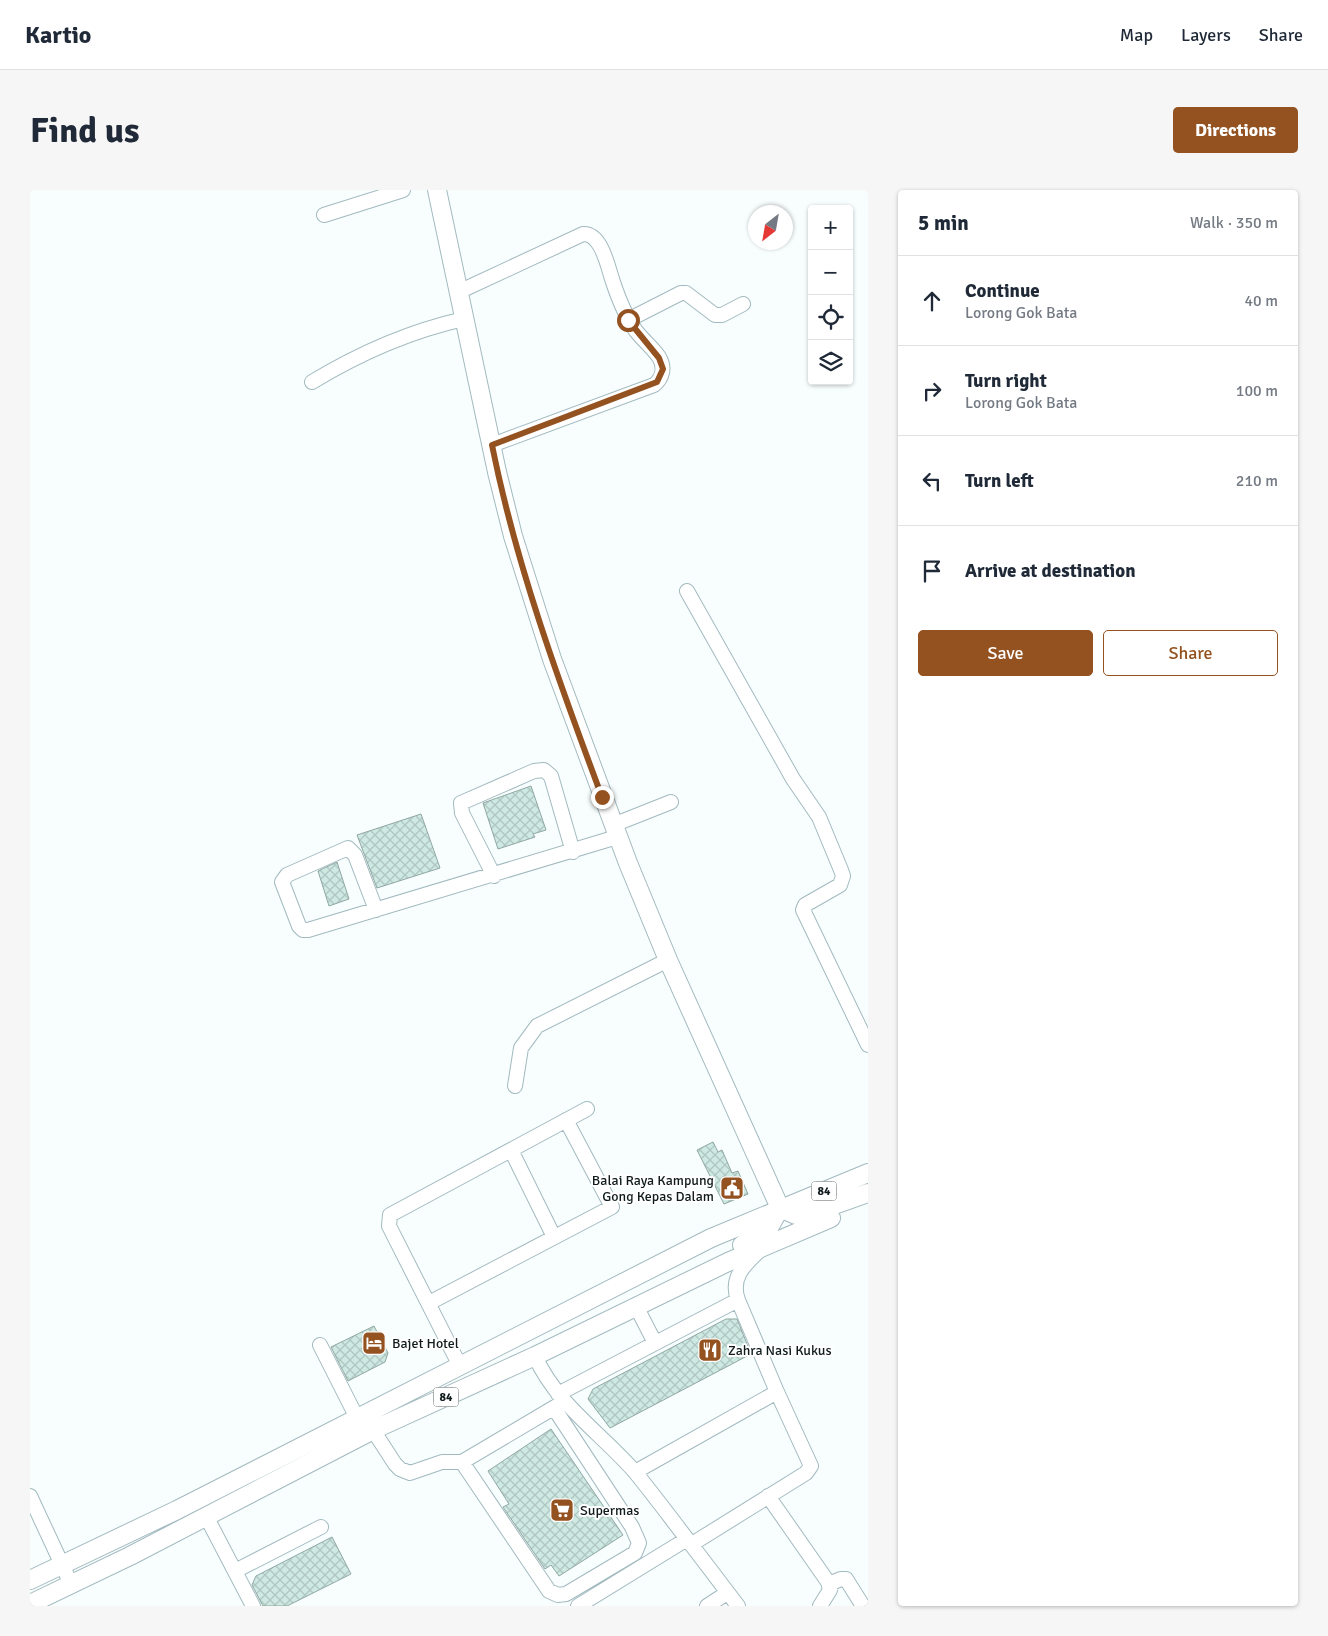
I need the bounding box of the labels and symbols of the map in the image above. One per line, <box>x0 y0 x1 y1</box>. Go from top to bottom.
north arrow <box>748 205 793 250</box>
route start <box>617 309 640 332</box>
route end <box>591 786 614 809</box>
place label: Balai Raya Kampung Gong Kepas Dalam <box>592 1172 714 1205</box>
public building icon: Balai Raya Kampung Gong Kepas Dalam <box>719 1175 745 1201</box>
road number: 84 <box>812 1181 836 1200</box>
hotel icon: Bajet Hotel <box>361 1330 387 1356</box>
place label: Bajet Hotel <box>392 1335 459 1352</box>
restaurant icon: Zahra Nasi Kukus <box>697 1337 723 1363</box>
place label: Zahra Nasi Kukus <box>728 1342 832 1359</box>
road number: 84 <box>434 1388 458 1406</box>
supermarket icon: Supermas <box>549 1497 575 1523</box>
place label: Supermas <box>580 1502 639 1519</box>

